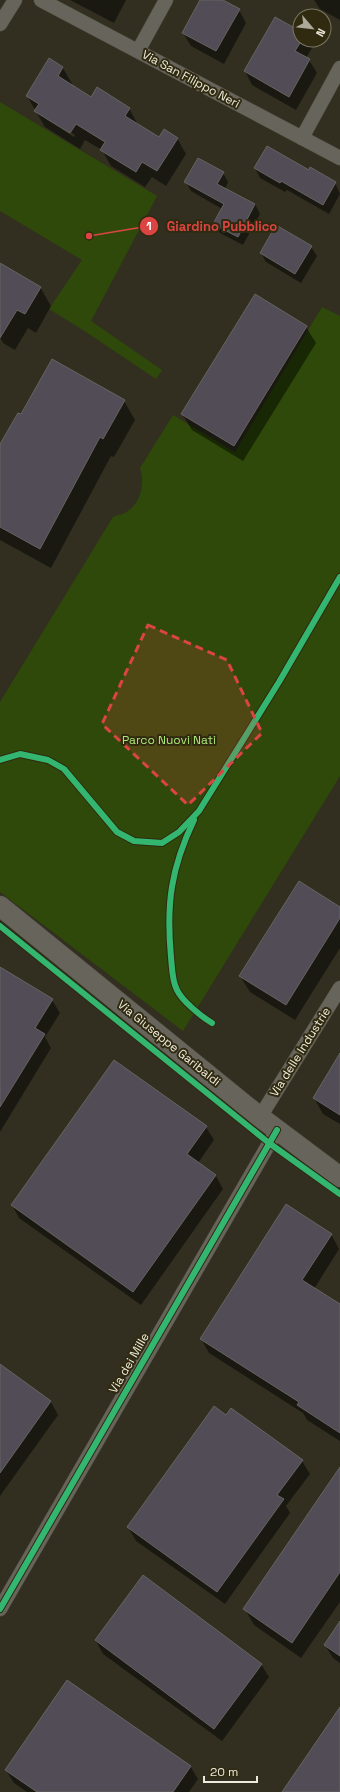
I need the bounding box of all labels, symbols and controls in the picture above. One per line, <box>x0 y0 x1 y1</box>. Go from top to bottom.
north arrow <box>292 8 332 48</box>
text: N <box>313 26 329 39</box>
street label: Via San Filippo Neri <box>139 46 243 112</box>
callout: Giardino Pubblico <box>139 214 286 239</box>
text: 1 <box>146 218 152 234</box>
text: Giardino Pubblico <box>167 218 277 235</box>
park label: Parco Nuovi Nati <box>122 732 216 748</box>
street label: Via Giuseppe Garibaldi <box>114 996 224 1090</box>
street label: Via delle Industrie <box>266 1004 334 1100</box>
street label: Via dei Mille <box>105 1330 153 1396</box>
scale bar <box>204 1758 257 1784</box>
text: 20 m <box>210 1764 238 1780</box>

